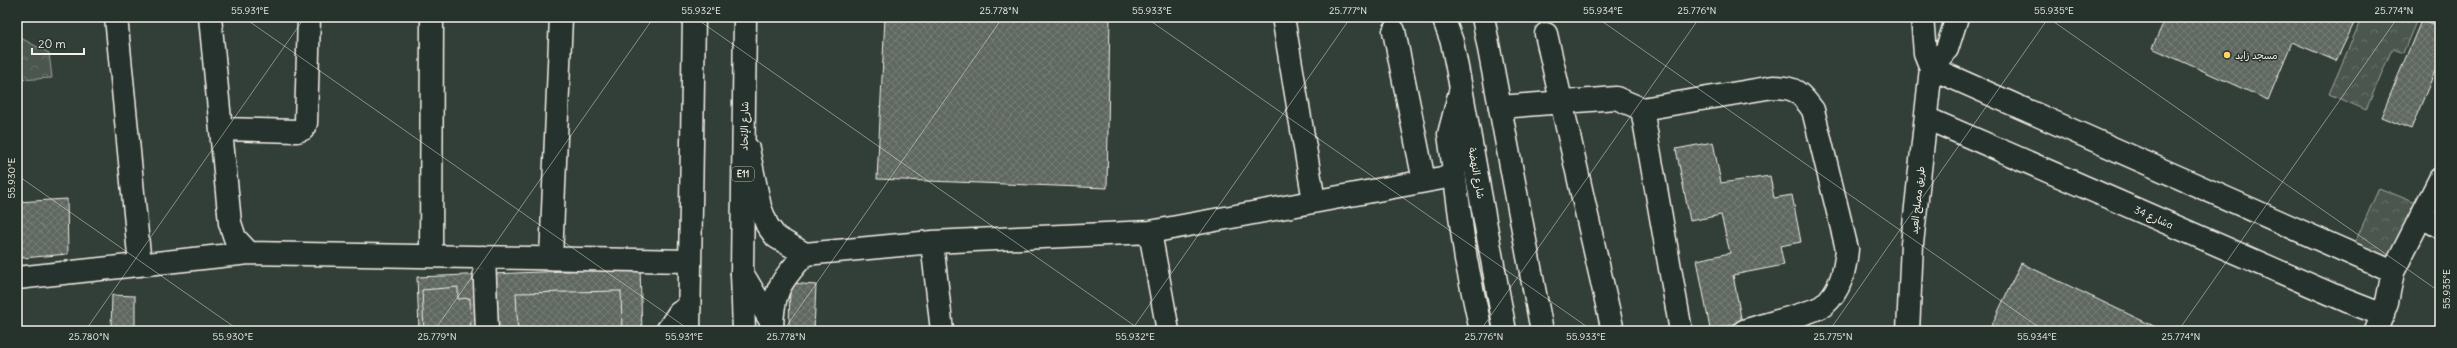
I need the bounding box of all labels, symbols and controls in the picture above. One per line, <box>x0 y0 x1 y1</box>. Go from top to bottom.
text: 55.931°E <box>231 4 269 17</box>
text: 55.932°E <box>681 4 721 17</box>
text: 25.778°N <box>979 4 1019 17</box>
text: 55.933°E <box>1132 4 1172 17</box>
text: 25.777°N <box>1329 4 1367 17</box>
text: 55.934°E <box>1583 4 1623 17</box>
text: 25.776°N <box>1678 4 1717 17</box>
text: 55.935°E <box>2034 4 2074 17</box>
text: 25.774°N <box>2375 4 2413 17</box>
scale bar <box>32 30 84 56</box>
text: 20 m <box>38 36 66 51</box>
place label: مسجد زايد <box>2235 49 2278 62</box>
marker: مسجد زايد <box>2222 50 2232 60</box>
street label: شارع الإتحاد <box>738 101 752 151</box>
street label: شارع النهضة <box>1465 146 1487 200</box>
text: 55.930°E <box>5 157 18 198</box>
street label: طريق مصلح العيد <box>1907 165 1929 235</box>
road number: E11 <box>732 167 754 181</box>
street label: شارع 34a <box>2132 203 2176 233</box>
text: 55.935°E <box>2440 269 2453 309</box>
text: 25.780°N <box>69 330 109 343</box>
text: 55.930°E <box>213 330 254 343</box>
text: 25.779°N <box>417 330 457 343</box>
text: 55.931°E <box>665 330 703 343</box>
text: 25.778°N <box>766 330 806 343</box>
text: 55.932°E <box>1115 330 1155 343</box>
text: 25.776°N <box>1465 330 1504 343</box>
text: 55.933°E <box>1566 330 1606 343</box>
text: 25.775°N <box>1813 330 1853 343</box>
text: 55.934°E <box>2017 330 2057 343</box>
text: 25.774°N <box>2162 330 2200 343</box>

